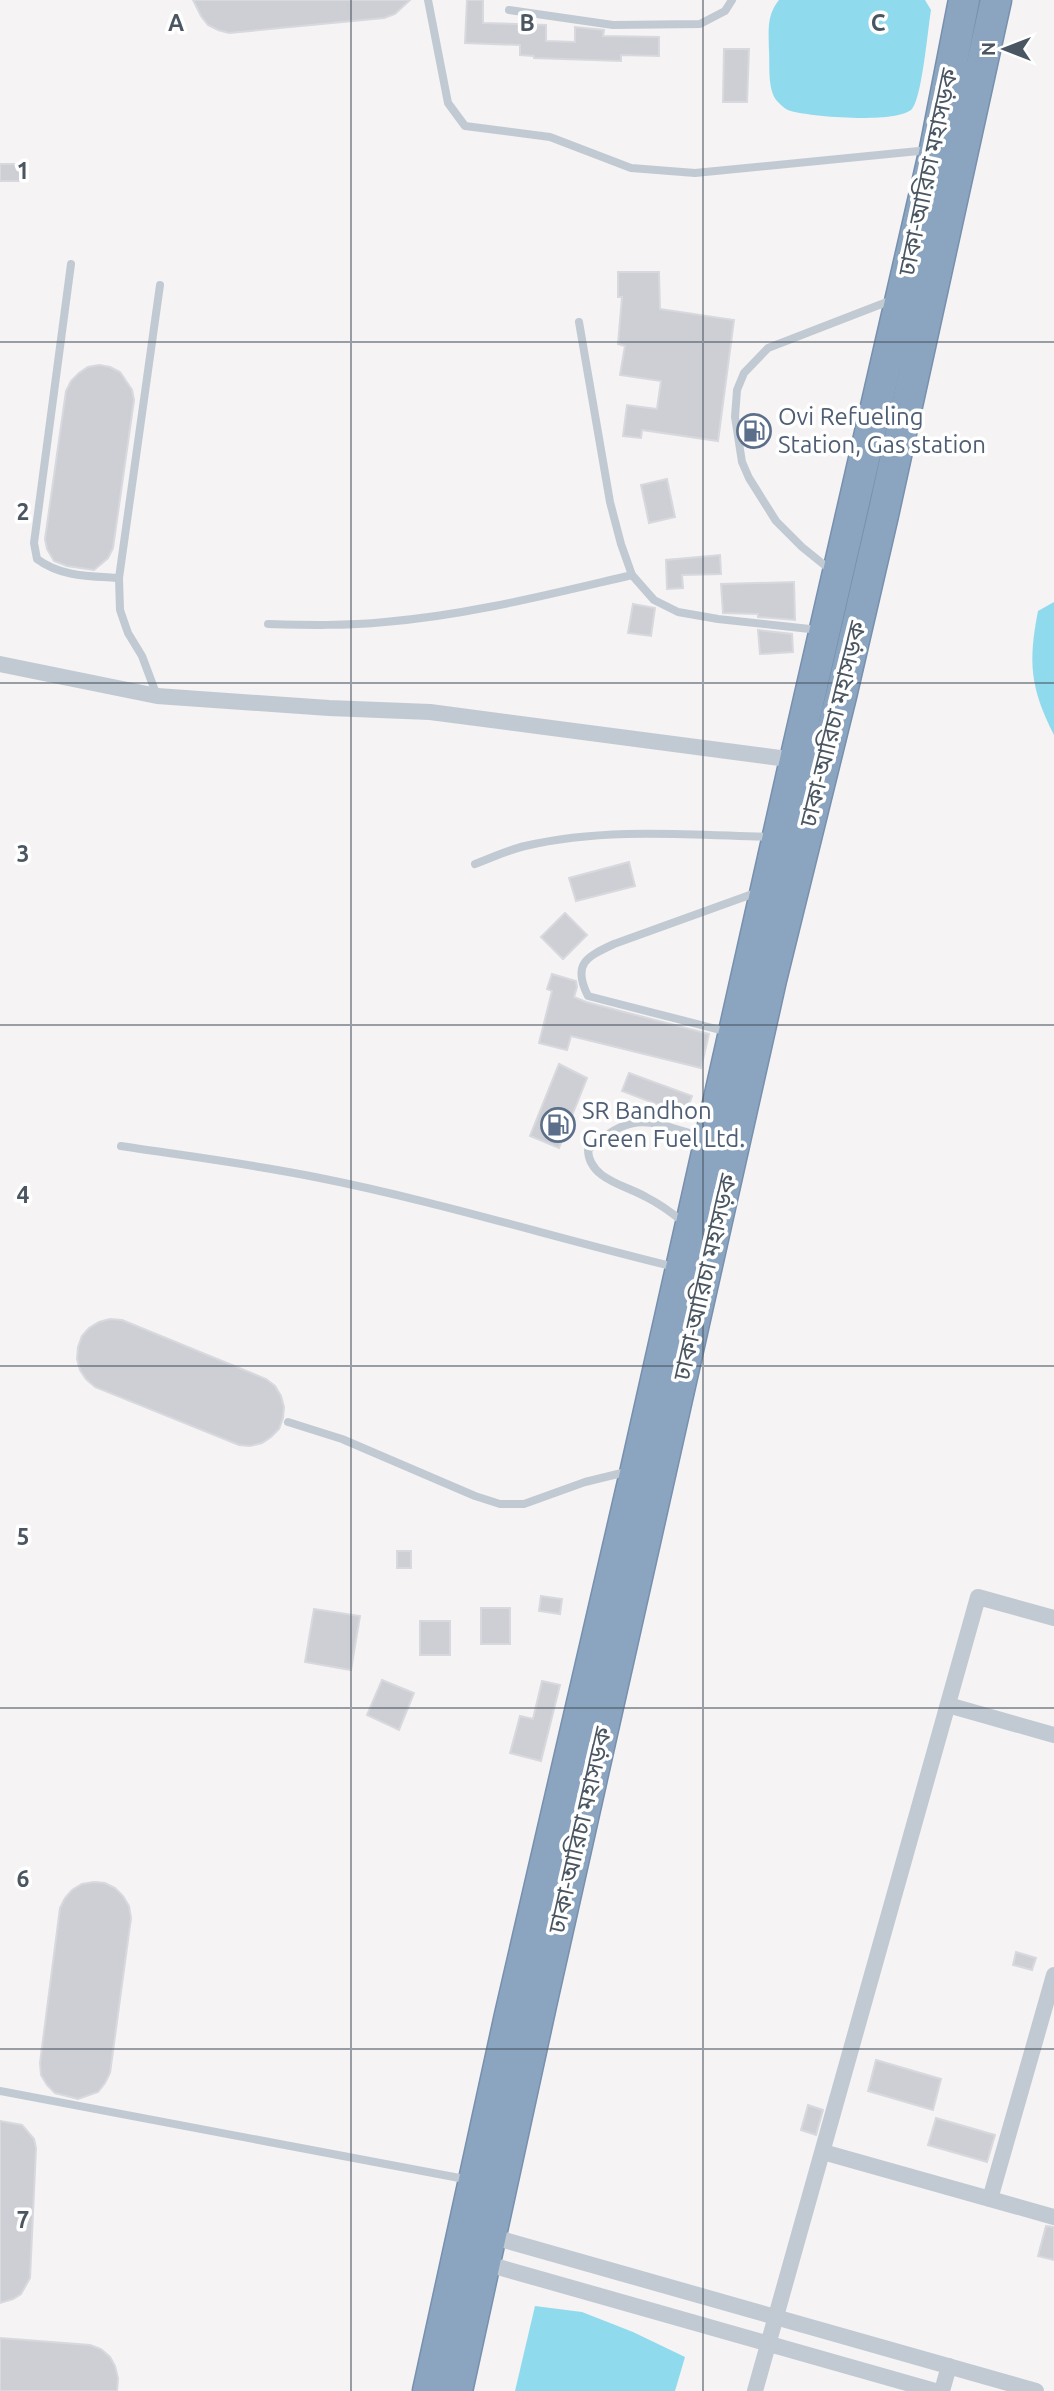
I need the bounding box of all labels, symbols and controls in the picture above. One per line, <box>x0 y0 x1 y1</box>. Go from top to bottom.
text: A <box>168 10 184 35</box>
text: B <box>519 10 535 35</box>
text: C <box>871 10 886 35</box>
north arrow <box>970 14 1040 84</box>
text: N <box>977 42 999 56</box>
street label: ঢাকা-আরিচা মহাসড়ক <box>892 65 963 279</box>
text: 1 <box>17 158 29 183</box>
place label: Ovi Refueling Station, Gas station <box>778 403 986 458</box>
fuel station icon: Ovi Refueling Station, Gas station <box>735 412 773 450</box>
text: 2 <box>17 499 29 524</box>
street label: ঢাকা-আরিচা মহাসড়ক <box>794 618 871 830</box>
text: 3 <box>17 841 29 866</box>
place label: SR Bandhon Green Fuel Ltd. <box>582 1097 745 1152</box>
fuel station icon: SR Bandhon Green Fuel Ltd. <box>539 1106 577 1144</box>
street label: ঢাকা-আরিচা মহাসড়ক <box>667 1171 742 1384</box>
text: 4 <box>17 1182 30 1207</box>
text: 5 <box>17 1524 29 1549</box>
street label: ঢাকা-আরিচা মহাসড়ক <box>542 1724 617 1937</box>
text: 6 <box>17 1866 30 1891</box>
text: 7 <box>17 2207 29 2232</box>

